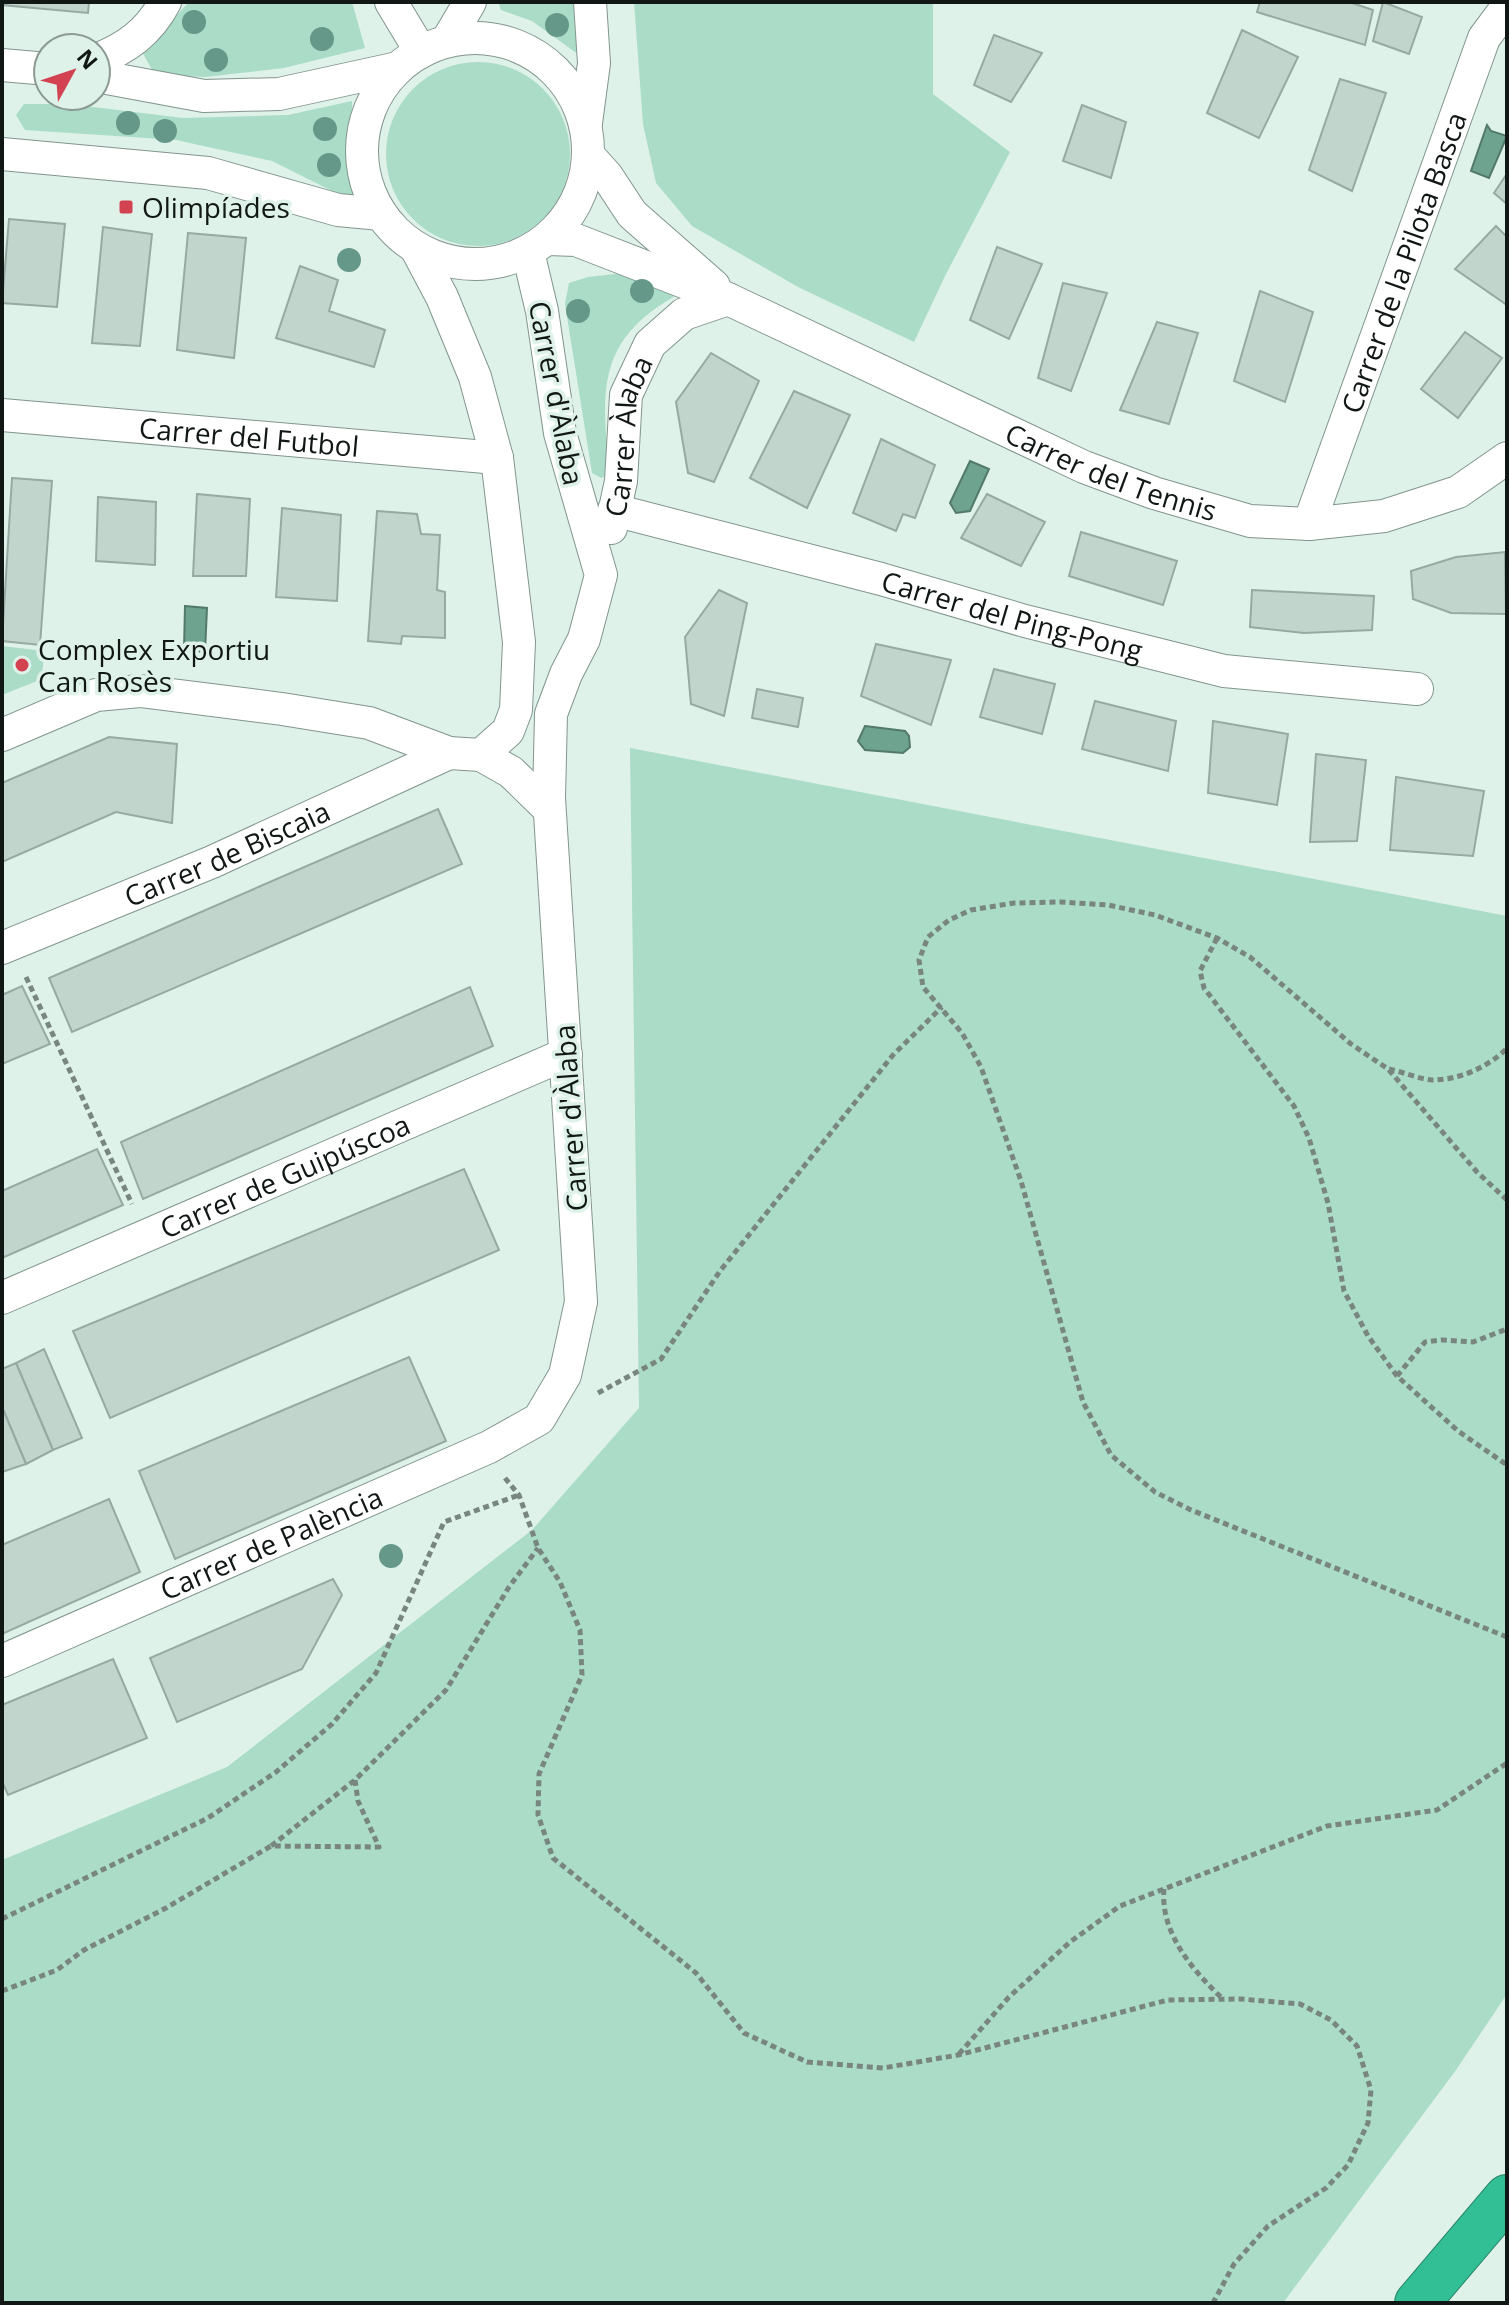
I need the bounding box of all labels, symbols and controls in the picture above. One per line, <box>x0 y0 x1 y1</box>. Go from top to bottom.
north arrow <box>32 32 112 112</box>
text: N <box>71 42 105 75</box>
street label: Carrer de la Pilota Basca <box>1332 107 1475 418</box>
place label: Olimpíades <box>142 188 290 226</box>
marker: Olimpíades <box>117 198 135 216</box>
street label: Carrer d'Àlaba <box>521 298 593 488</box>
street label: Carrer Àlaba <box>595 349 661 520</box>
street label: Carrer del Futbol <box>138 408 361 465</box>
street label: Carrer del Tennis <box>999 414 1221 529</box>
street label: Carrer del Ping-Pong <box>877 561 1147 669</box>
place label: Complex Exportiu Can Rosès <box>38 630 270 700</box>
marker: Complex Exportiu Can Rosès <box>13 656 31 674</box>
street label: Carrer de Biscaia <box>118 791 336 915</box>
street label: Carrer d'Àlaba <box>545 1023 595 1213</box>
street label: Carrer de Guipúscoa <box>154 1105 416 1247</box>
street label: Carrer de Palència <box>154 1477 388 1608</box>

